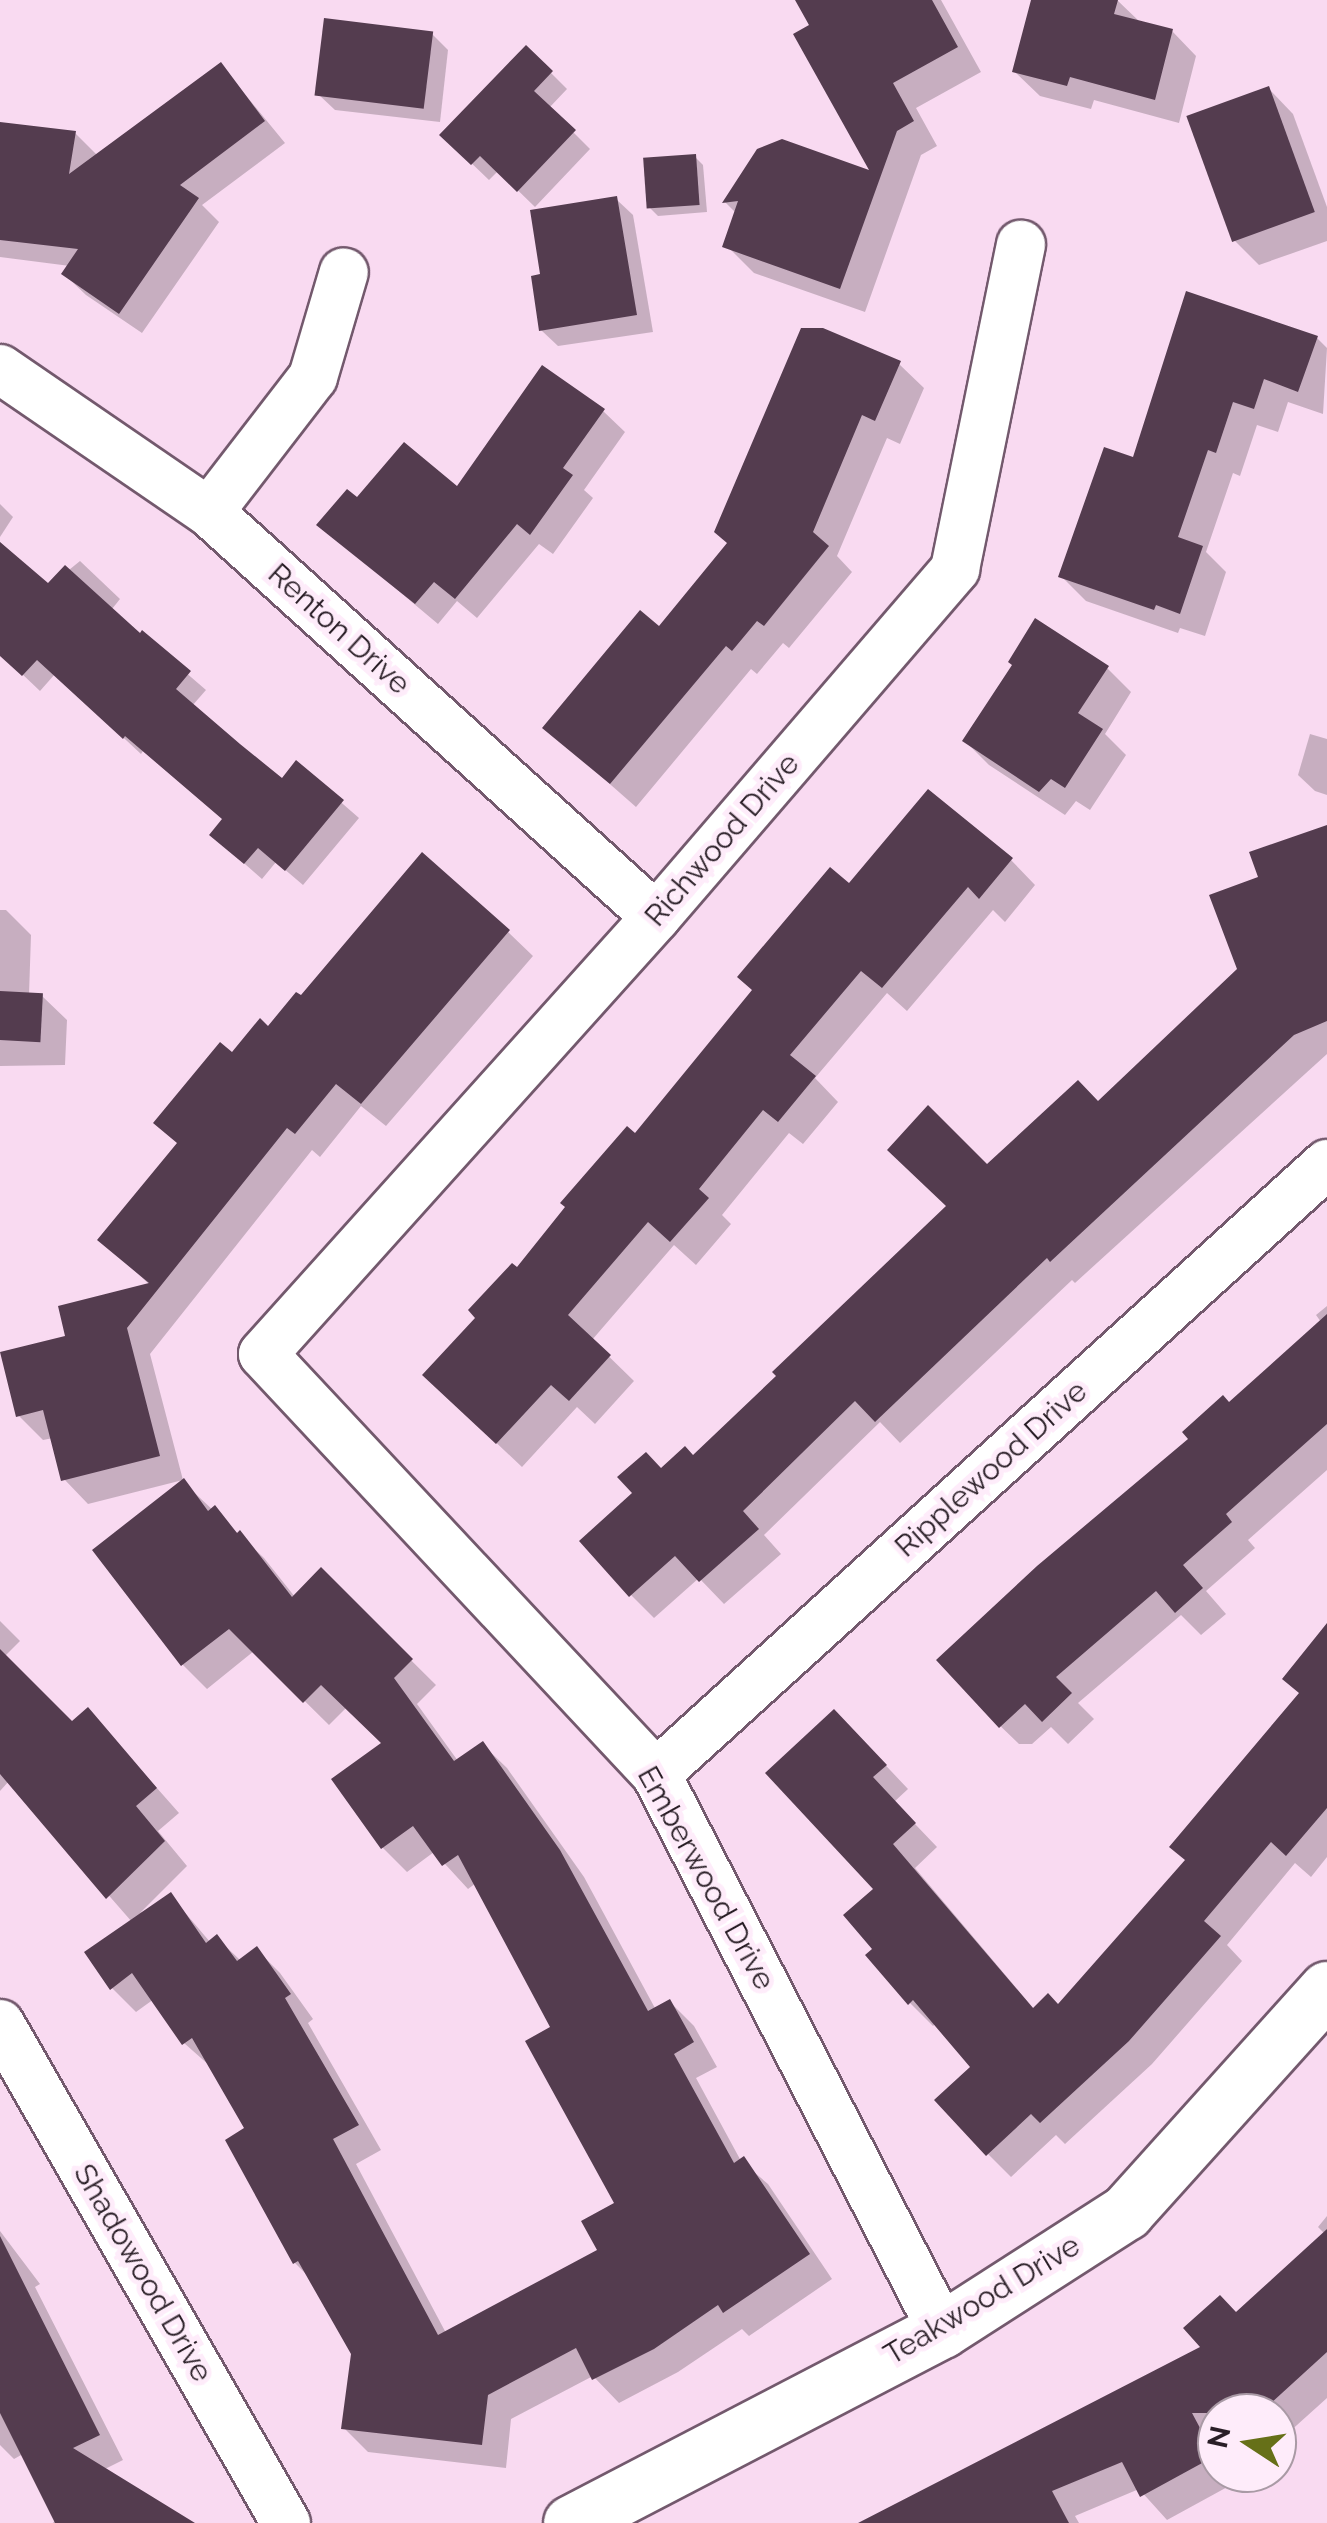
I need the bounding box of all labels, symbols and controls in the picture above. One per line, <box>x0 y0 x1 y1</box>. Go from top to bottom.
street label: Renton Drive <box>261 556 417 702</box>
street label: Richwood Drive <box>637 746 807 934</box>
street label: Ripplewood Drive <box>888 1373 1094 1565</box>
street label: Emberwood Drive <box>630 1760 782 1996</box>
street label: Shadowood Drive <box>66 2158 220 2388</box>
street label: Teakwood Drive <box>877 2227 1087 2373</box>
north arrow <box>1197 2393 1297 2493</box>
text: N <box>1201 2423 1237 2451</box>

